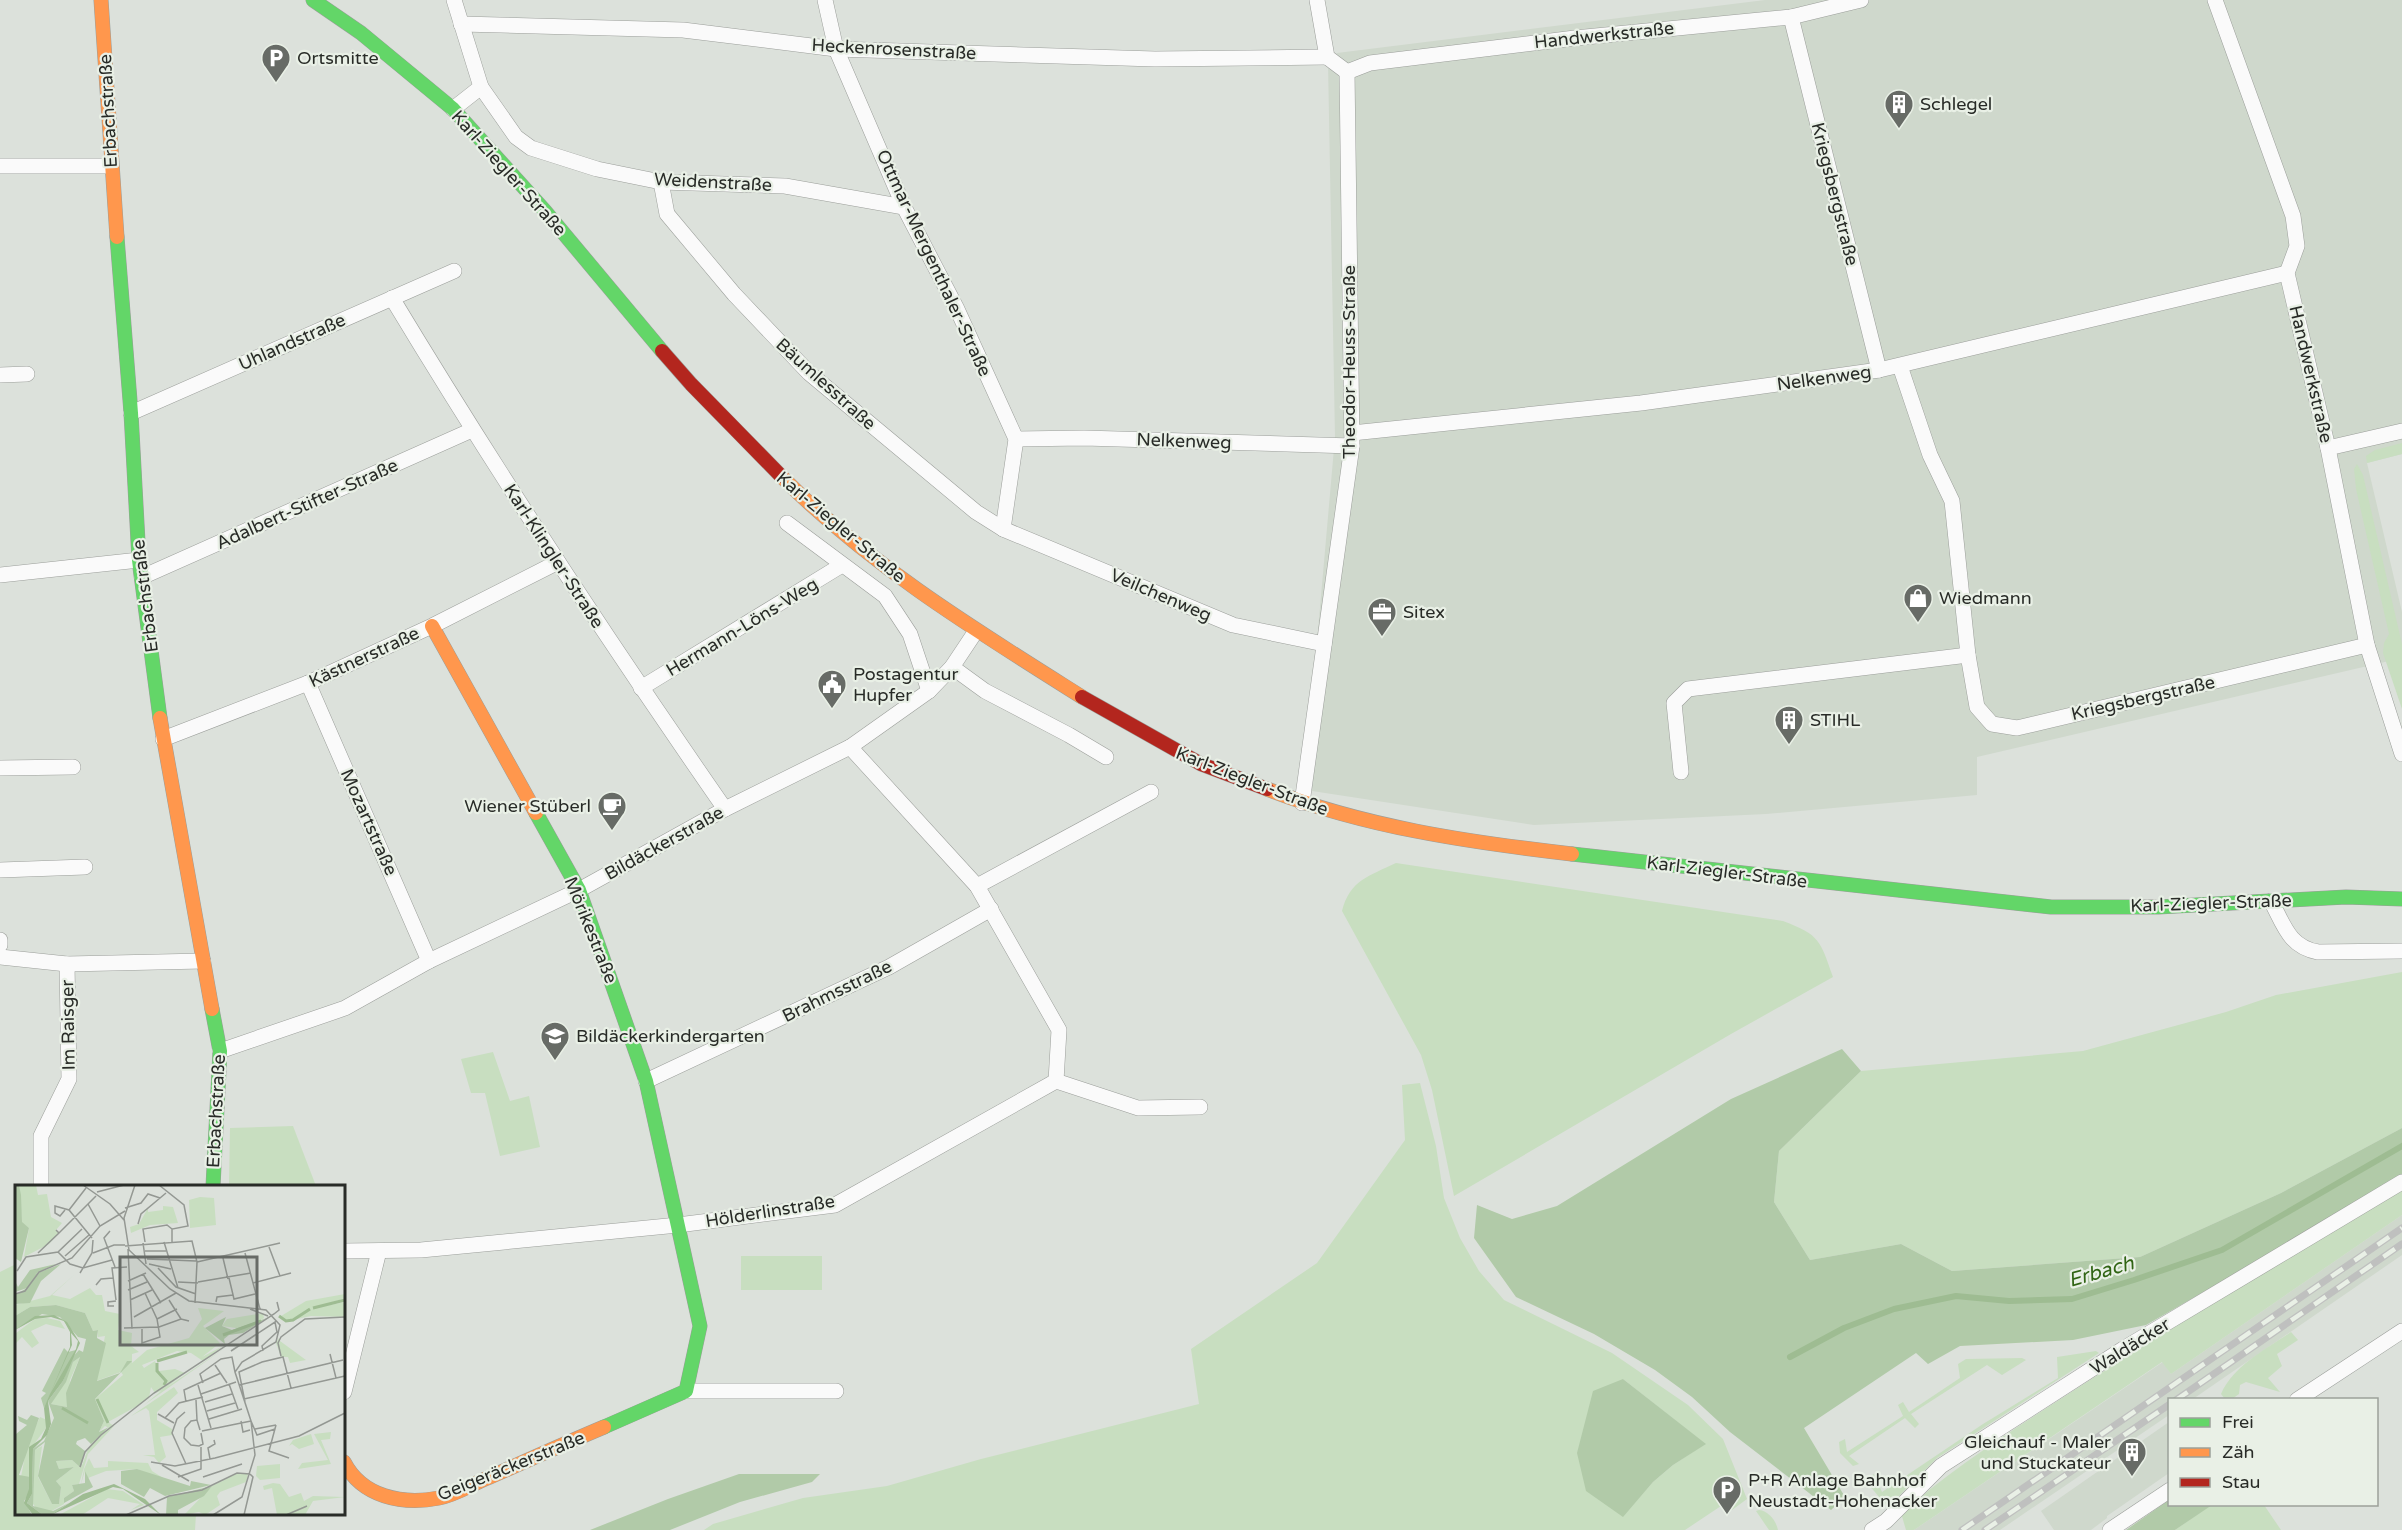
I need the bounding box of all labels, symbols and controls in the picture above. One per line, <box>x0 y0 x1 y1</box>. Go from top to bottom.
street label: Handwerkstraße <box>1533 17 1675 53</box>
street label: Heckenrosenstraße <box>811 34 977 64</box>
parking icon: Ortsmitte <box>260 42 292 84</box>
place label: Ortsmitte <box>297 47 379 69</box>
street label: Erbachstraße <box>94 54 122 168</box>
building icon: Schlegel <box>1883 88 1915 130</box>
place label: Schlegel <box>1920 93 1992 115</box>
street label: Karl-Ziegler-Straße <box>447 106 571 240</box>
street label: Kriegsbergstraße <box>1807 120 1863 268</box>
street label: Ottmar-Mergenthaler-Straße <box>872 146 996 380</box>
street label: Weidenstraße <box>653 168 773 196</box>
street label: Theodor-Heuss-Straße <box>1338 265 1360 459</box>
street label: Handwerkstraße <box>2284 303 2338 445</box>
street label: Uhlandstraße <box>235 309 349 375</box>
street label: Bäumlesstraße <box>771 333 881 435</box>
street label: Nelkenweg <box>1775 360 1873 396</box>
street label: Nelkenweg <box>1136 428 1232 454</box>
street label: Adalbert-Stifter-Straße <box>213 454 401 554</box>
street label: Karl-Ziegler-Straße <box>772 467 910 587</box>
street label: Karl-Klingler-Straße <box>499 480 609 632</box>
street label: Erbachstraße <box>127 538 163 654</box>
street label: Veilchenweg <box>1107 564 1215 626</box>
street label: Hermann-Löns-Weg <box>662 573 822 681</box>
shop icon: Wiedmann <box>1902 582 1934 624</box>
place label: Wiedmann <box>1939 587 2032 609</box>
office icon: Sitex <box>1366 596 1398 638</box>
place label: Sitex <box>1403 601 1445 623</box>
street label: Kästnerstraße <box>305 622 423 692</box>
place label: Postagentur Hupfer <box>853 663 958 706</box>
public building icon: Postagentur Hupfer <box>816 668 848 710</box>
street label: Kriegsbergstraße <box>2069 671 2217 725</box>
building icon: STIHL <box>1773 704 1805 746</box>
place label: STIHL <box>1810 709 1861 731</box>
street label: Karl-Ziegler-Straße <box>1173 742 1331 820</box>
street label: Mozartstraße <box>336 765 402 879</box>
cafe icon: Wiener Stüberl <box>596 790 628 832</box>
place label: Wiener Stüberl <box>464 795 591 817</box>
street label: Bildäckerstraße <box>601 801 727 885</box>
street label: Karl-Ziegler-Straße <box>1645 851 1809 893</box>
street label: Mörikestraße <box>560 874 622 986</box>
street label: Karl-Ziegler-Straße <box>2130 889 2292 917</box>
street label: Brahmsstraße <box>779 955 895 1027</box>
street label: Im Raisger <box>56 979 80 1071</box>
school or university icon: Bildäckerkindergarten <box>539 1020 571 1062</box>
place label: Bildäckerkindergarten <box>576 1025 765 1047</box>
street label: Erbachstraße <box>202 1054 230 1168</box>
inset map <box>15 1185 345 1515</box>
street label: Hölderlinstraße <box>704 1190 836 1232</box>
water label: Erbach <box>2065 1251 2137 1293</box>
street label: Waldäcker <box>2086 1313 2174 1379</box>
legend <box>2168 1398 2378 1506</box>
text: Frei <box>2222 1411 2254 1433</box>
street label: Geigeräckerstraße <box>434 1426 588 1506</box>
place label: Gleichauf - Maler und Stuckateur <box>1964 1431 2111 1474</box>
building icon: Gleichauf - Maler und Stuckateur <box>2116 1436 2148 1478</box>
text: Zäh <box>2222 1441 2255 1463</box>
place label: P+R Anlage Bahnhof Neustadt-Hohenacker <box>1748 1469 1937 1512</box>
text: Stau <box>2222 1471 2261 1493</box>
parking icon: P+R Anlage Bahnhof Neustadt-Hohenacker <box>1711 1474 1743 1516</box>

